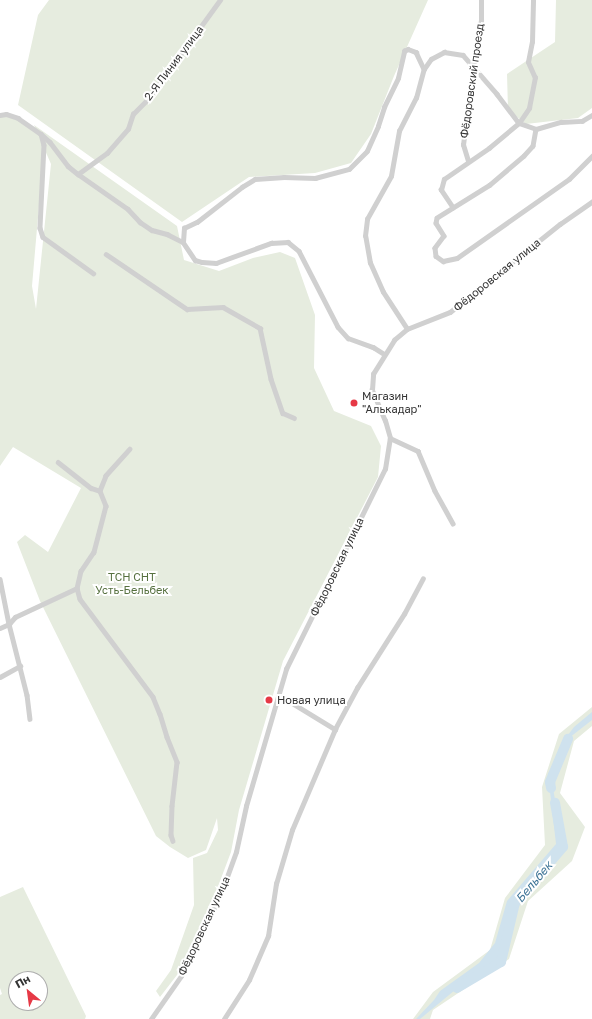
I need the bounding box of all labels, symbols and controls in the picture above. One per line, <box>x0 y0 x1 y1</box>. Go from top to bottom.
street label: 2-Я Линия улица <box>142 23 206 103</box>
street label: Фёдоровский проезд <box>457 23 487 139</box>
street label: Фёдоровская улица <box>451 236 543 314</box>
place label: Магазин "Алькадар" <box>362 390 422 416</box>
marker: Магазин "Алькадар" <box>349 398 359 408</box>
street label: Фёдоровская улица <box>307 515 367 619</box>
park label: ТСН СНТ Усть-Бельбек <box>95 571 169 597</box>
place label: Новая улица <box>277 693 346 707</box>
marker: Новая улица <box>264 695 274 705</box>
water label: Бельбек <box>513 859 555 905</box>
street label: Фёдоровская улица <box>175 874 233 978</box>
north arrow <box>8 971 48 1011</box>
text: Пн <box>13 972 32 990</box>

